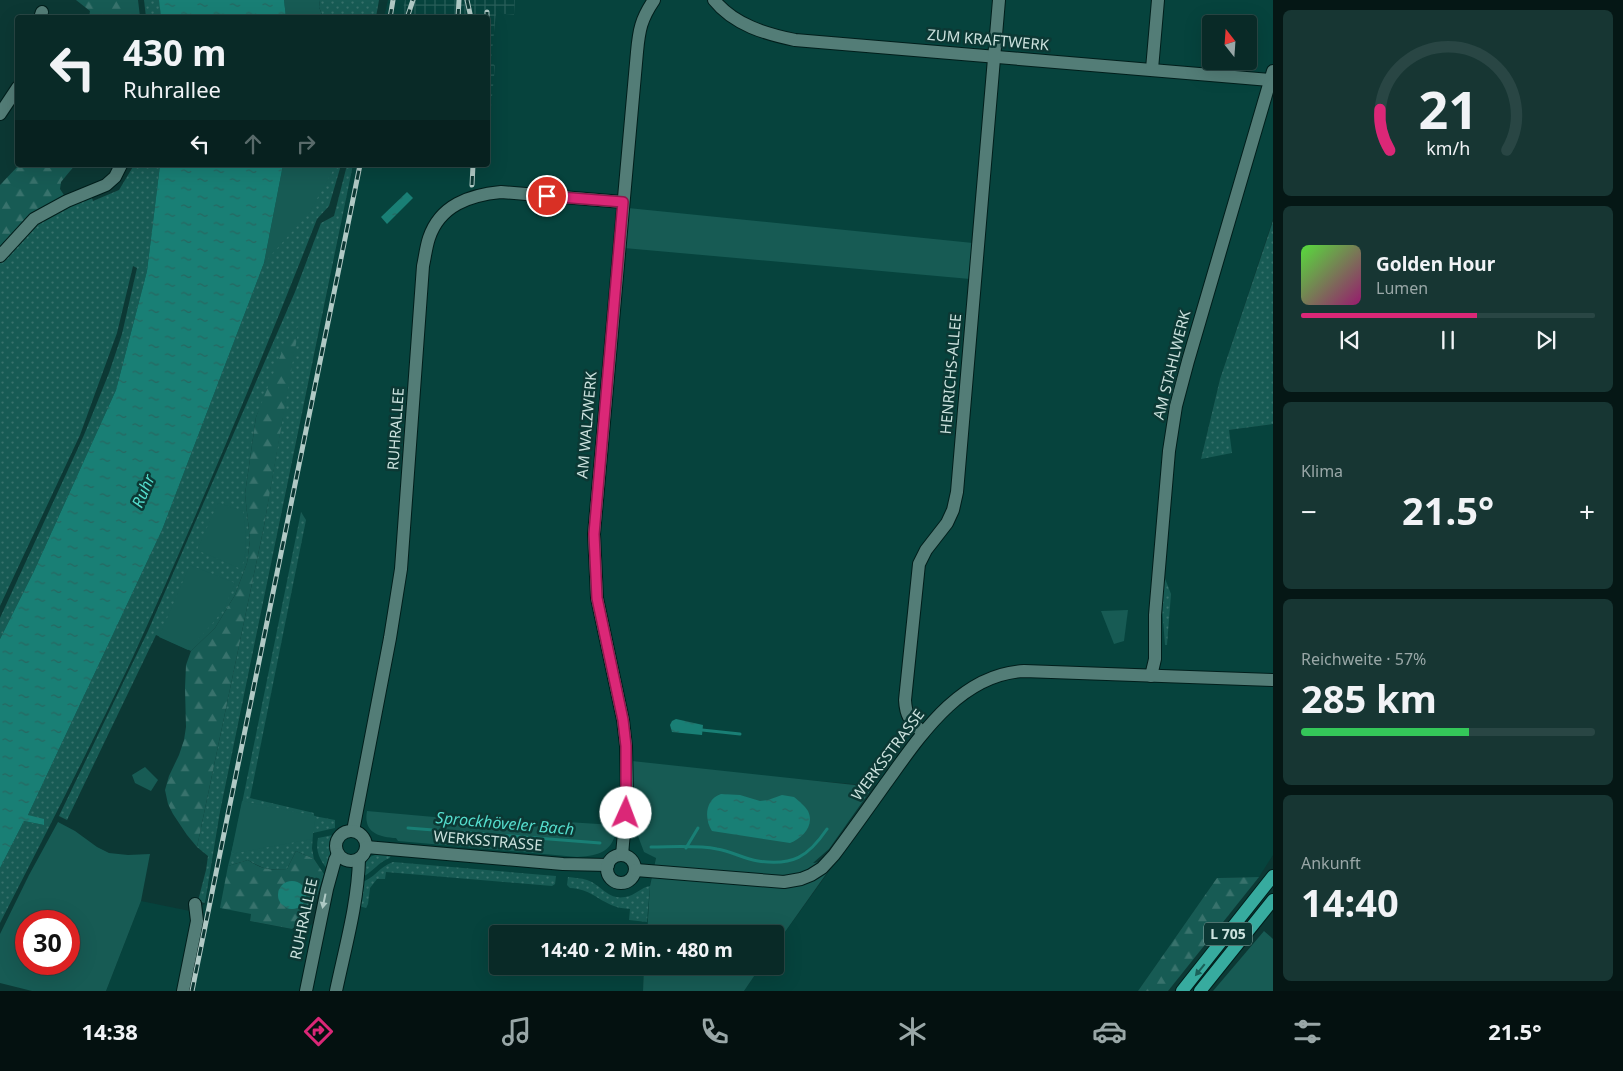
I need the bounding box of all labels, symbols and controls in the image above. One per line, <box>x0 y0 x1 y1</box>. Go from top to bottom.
north arrow <box>1202 15 1258 70</box>
map controls <box>1202 15 1257 70</box>
street label: ZUM KRAFTWERK <box>926 24 1051 54</box>
text: 430 m <box>123 29 226 76</box>
icon: left <box>40 35 105 100</box>
text: 21 <box>1418 73 1478 144</box>
text: Ruhrallee <box>123 74 221 104</box>
icon: left <box>186 130 214 158</box>
icon: ahead <box>239 130 267 158</box>
icon: right <box>292 130 320 158</box>
text: km/h <box>1426 136 1470 160</box>
pin <box>526 175 568 217</box>
icon: arrive <box>533 182 561 210</box>
text: Golden Hour <box>1376 251 1495 277</box>
text: Lumen <box>1376 277 1428 299</box>
street label: AM STAHLWERK <box>1148 307 1194 421</box>
street label: HENRICHS-ALLEE <box>935 313 965 435</box>
icon: previous <box>1336 326 1364 354</box>
icon: pause <box>1434 326 1462 354</box>
icon: next <box>1532 326 1560 354</box>
street label: AM WALZWERK <box>571 370 601 479</box>
street label: RUHRALLEE <box>382 387 408 471</box>
text: Klima <box>1301 460 1343 482</box>
water label: Ruhr <box>126 470 160 511</box>
text: 21.5° <box>1402 484 1494 536</box>
text: − <box>1301 492 1317 530</box>
text: + <box>1579 492 1595 530</box>
text: Reichweite · 57% <box>1301 648 1426 670</box>
text: 285 km <box>1301 672 1437 724</box>
street label: WERKSSTRASSE <box>846 705 928 804</box>
position arrow <box>599 786 651 838</box>
water label: Sprockhöveler Bach <box>435 806 575 840</box>
street label: WERKSSTRASSE <box>433 825 543 855</box>
text: Ankunft <box>1301 852 1361 874</box>
street label: RUHRALLEE <box>285 876 321 961</box>
text: 14:40 <box>1301 876 1399 928</box>
one-way arrow <box>320 893 328 909</box>
speed limit sign: 30 <box>15 910 80 975</box>
road number: L 705 <box>1204 922 1252 946</box>
text: 14:40 · 2 Min. · 480 m <box>540 937 733 963</box>
one-way arrow <box>1194 963 1205 976</box>
icon: directions <box>301 1014 336 1049</box>
icon: music <box>499 1014 534 1049</box>
icon: phone <box>697 1014 732 1049</box>
icon: climate <box>895 1014 930 1049</box>
icon: car <box>1092 1014 1127 1049</box>
icon: filters <box>1290 1014 1325 1049</box>
text: 14:38 <box>81 1016 138 1046</box>
text: 21.5° <box>1488 1016 1541 1046</box>

